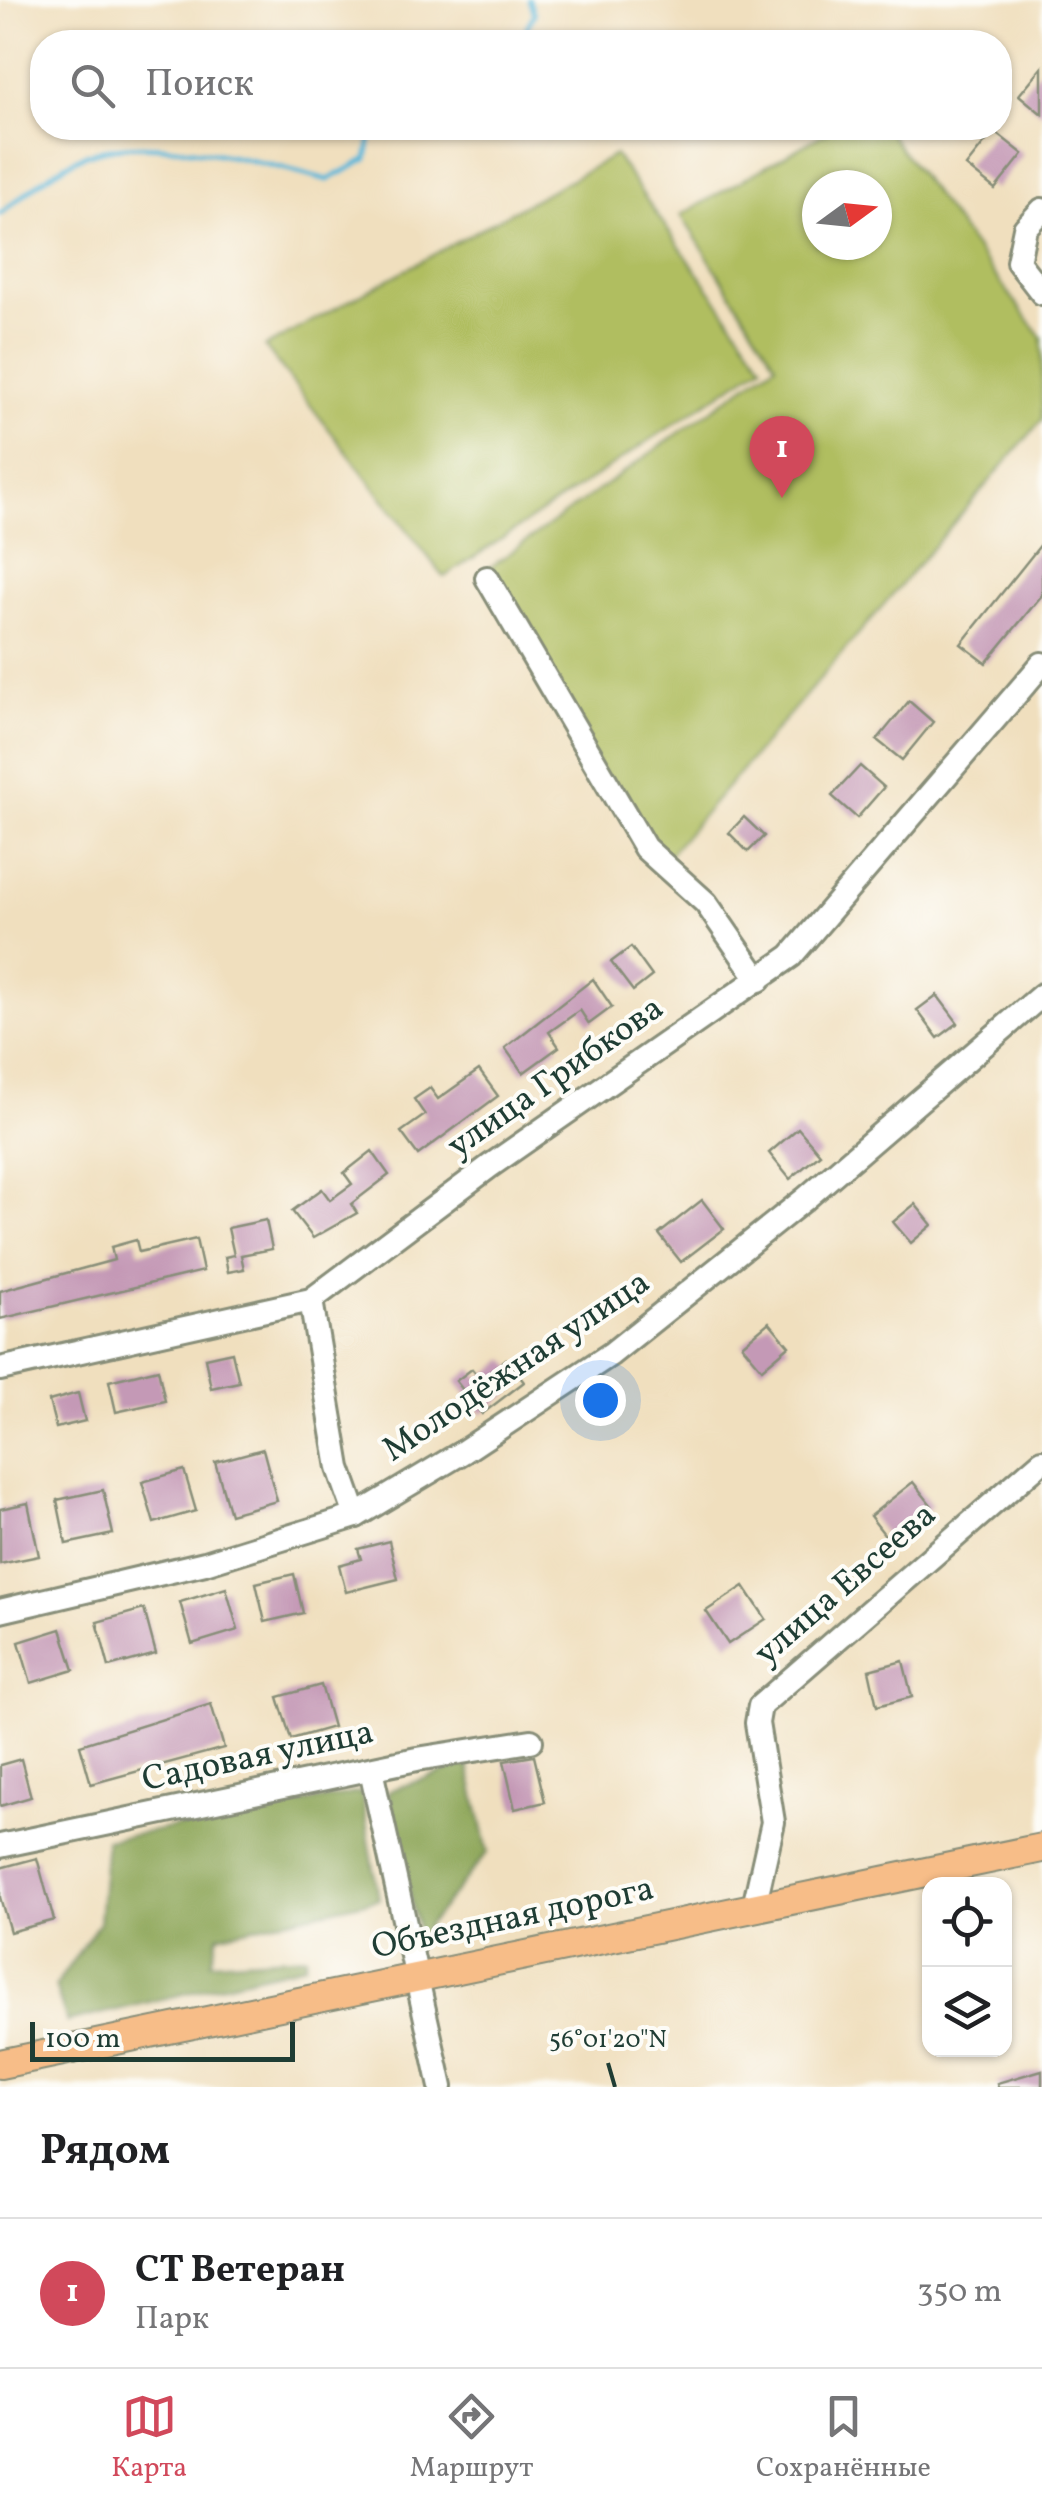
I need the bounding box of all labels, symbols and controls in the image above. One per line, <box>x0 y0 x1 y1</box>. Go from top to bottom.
search box <box>30 30 1012 140</box>
icon: search <box>65 58 120 113</box>
text: Поиск <box>145 59 254 112</box>
north arrow <box>802 170 892 260</box>
pin: 1 <box>750 416 814 498</box>
street label: улица Грибкова <box>438 985 674 1171</box>
street label: Молодёжная улица <box>374 1260 660 1474</box>
your location <box>575 1375 626 1426</box>
street label: улица Евсеева <box>745 1492 947 1678</box>
street label: Садовая улица <box>138 1709 378 1805</box>
street label: Объездная дорога <box>367 1866 659 1972</box>
map controls <box>922 1877 1012 2057</box>
button: locate <box>922 1877 1012 1967</box>
button: layers <box>922 1967 1012 2057</box>
scale bar <box>30 2017 295 2062</box>
text: 100 m <box>45 2020 120 2059</box>
text: 56°01'20"N <box>549 2023 667 2058</box>
text: Рядом <box>40 2123 170 2182</box>
text: СТ Ветеран <box>135 2245 345 2298</box>
text: 1 <box>66 2271 79 2315</box>
text: 350 m <box>917 2271 1002 2315</box>
text: Парк <box>135 2298 209 2342</box>
tab: Карта <box>111 2389 187 2488</box>
tab: Маршрут <box>410 2389 533 2488</box>
tab: Сохранённые <box>756 2389 931 2488</box>

